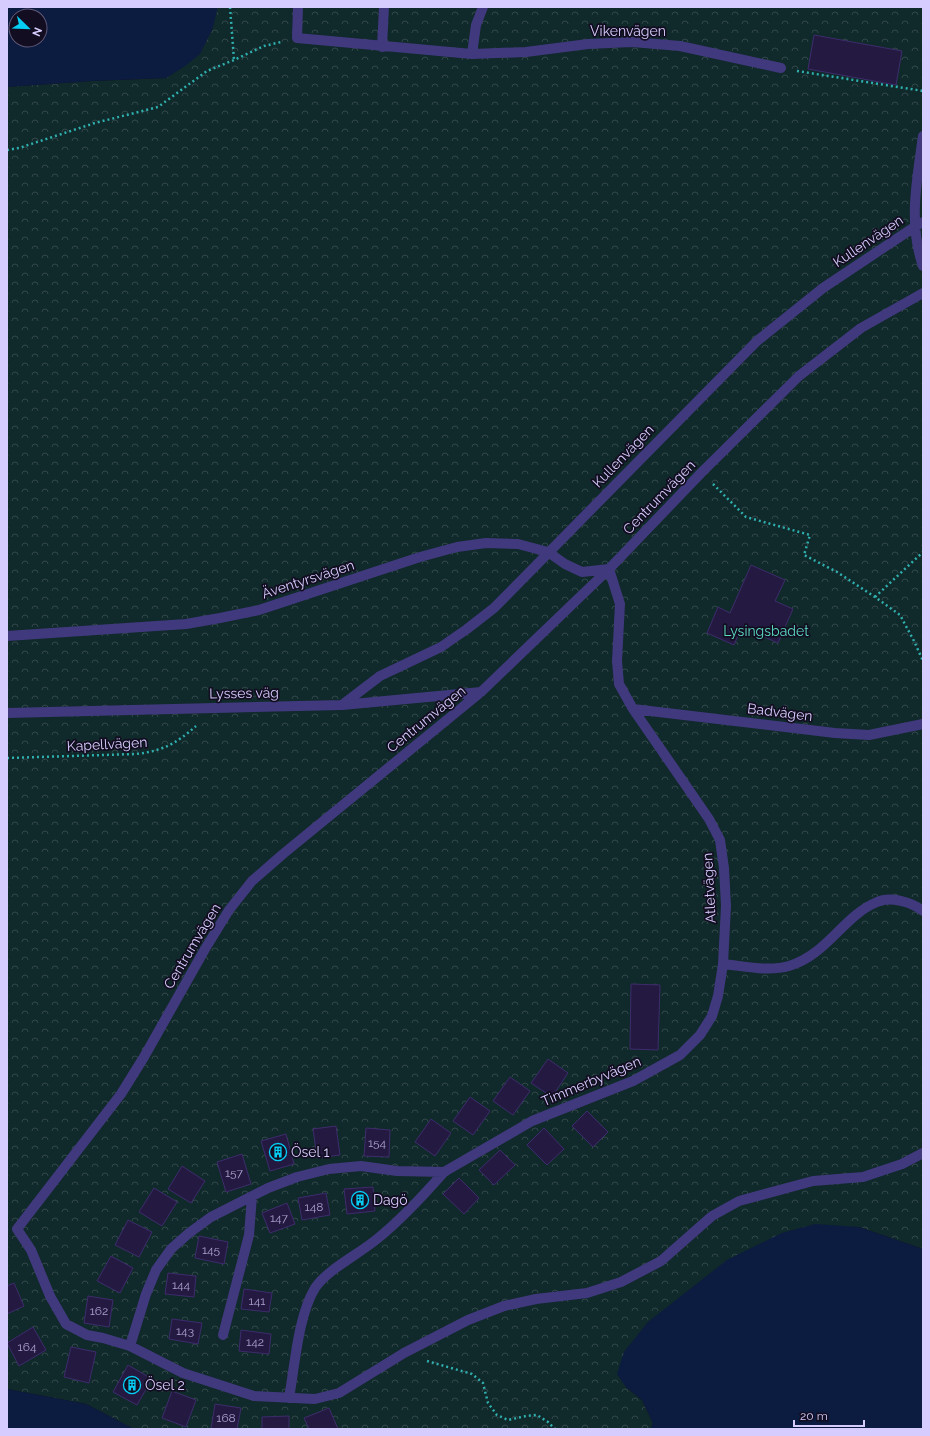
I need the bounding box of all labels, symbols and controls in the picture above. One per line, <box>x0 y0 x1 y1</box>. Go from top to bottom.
north arrow <box>8 8 48 48</box>
street label: Vikenvägen <box>590 23 666 39</box>
text: N <box>29 25 44 38</box>
street label: Kullenvägen <box>830 212 906 270</box>
street label: Kullenvägen <box>589 421 657 491</box>
street label: Centrumvägen <box>620 457 698 537</box>
street label: Äventyrsvägen <box>259 555 356 601</box>
park label: Lysingsbadet <box>723 623 809 639</box>
street label: Centrumvägen <box>383 682 469 756</box>
street label: Lysses väg <box>209 684 279 702</box>
street label: Badvägen <box>746 700 814 724</box>
street label: Kapellvägen <box>66 734 148 754</box>
street label: Atletvägen <box>699 852 719 924</box>
street label: Centrumvägen <box>160 901 224 991</box>
street label: Timmerbyvägen <box>539 1053 643 1109</box>
house number: 154 <box>368 1136 387 1150</box>
building icon: Ösel 1 <box>268 1142 288 1162</box>
place label: Ösel 1 <box>291 1142 329 1160</box>
house number: 157 <box>225 1166 244 1180</box>
building icon: Dagö <box>350 1190 370 1210</box>
place label: Dagö <box>373 1192 408 1208</box>
house number: 148 <box>305 1200 323 1214</box>
house number: 147 <box>270 1211 289 1225</box>
house number: 145 <box>202 1243 221 1257</box>
house number: 144 <box>172 1278 191 1292</box>
house number: 141 <box>249 1294 265 1308</box>
house number: 162 <box>90 1304 108 1318</box>
house number: 143 <box>176 1324 194 1338</box>
house number: 142 <box>246 1335 264 1349</box>
house number: 164 <box>18 1340 37 1354</box>
building icon: Ösel 2 <box>122 1375 142 1395</box>
place label: Ösel 2 <box>145 1375 185 1393</box>
scale bar <box>794 1402 864 1428</box>
text: 20 m <box>800 1409 828 1423</box>
house number: 168 <box>216 1411 236 1425</box>

